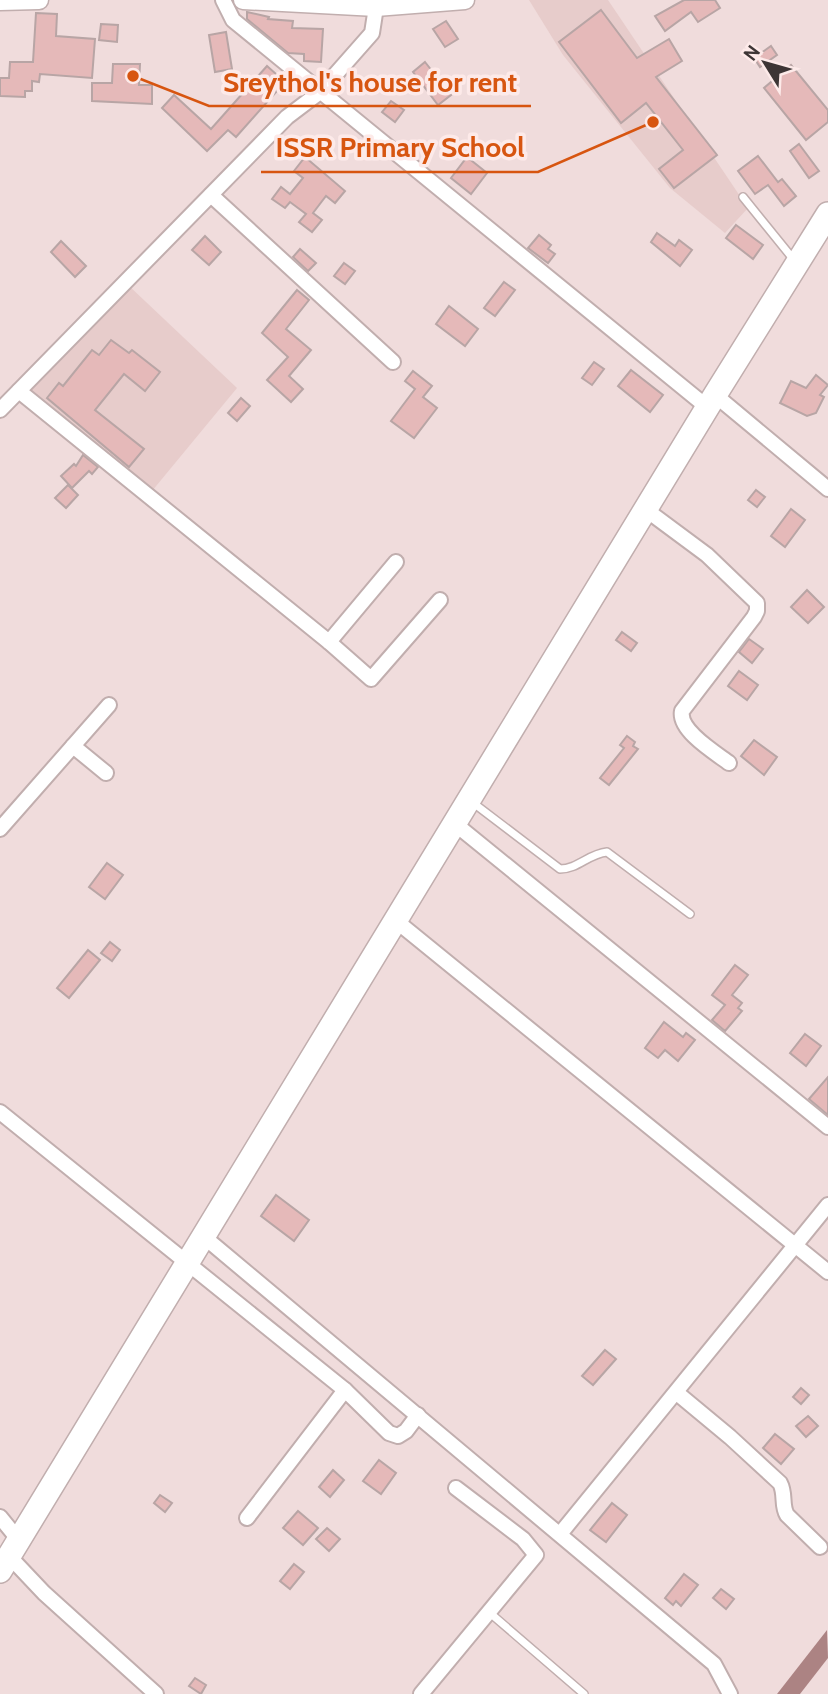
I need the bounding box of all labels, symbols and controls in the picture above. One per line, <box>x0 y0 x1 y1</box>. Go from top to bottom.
north arrow <box>730 28 800 98</box>
text: N <box>739 41 765 65</box>
callout: Sreythol's house for rent <box>209 57 531 106</box>
text: Sreythol's house for rent <box>223 65 517 99</box>
callout: ISSR Primary School <box>261 123 538 172</box>
text: ISSR Primary School <box>275 130 525 164</box>

